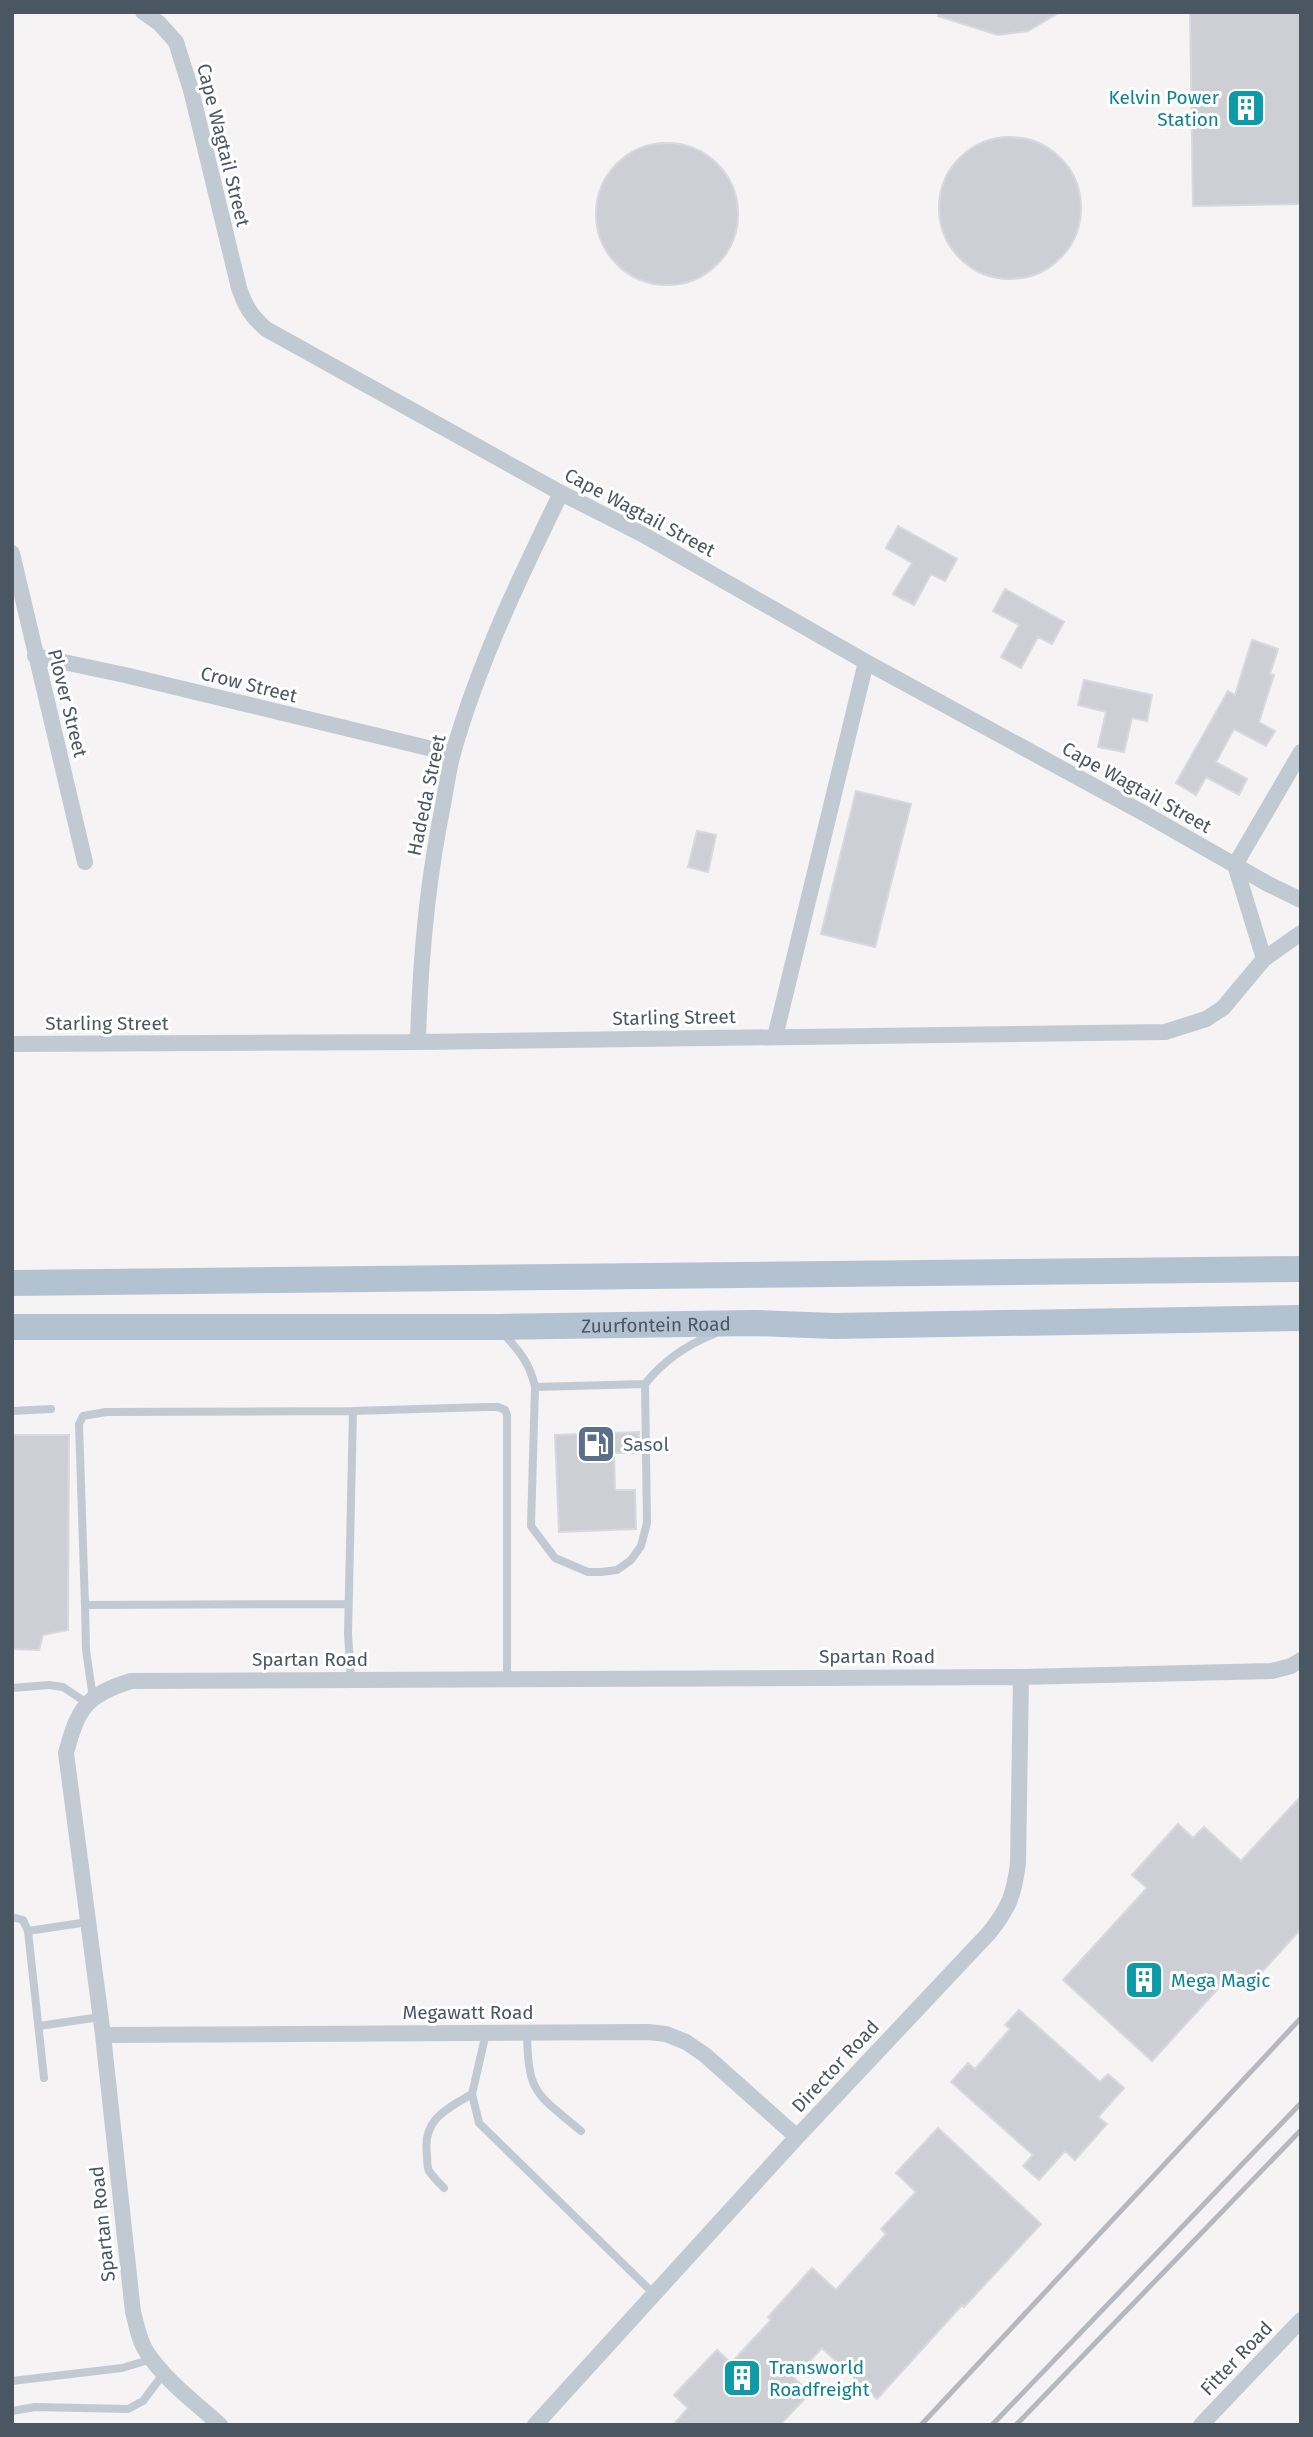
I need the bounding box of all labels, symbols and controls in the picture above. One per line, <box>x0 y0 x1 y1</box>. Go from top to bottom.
street label: Cape Wagtail Street <box>192 61 255 229</box>
place label: Kelvin Power Station <box>1109 86 1220 131</box>
building icon: Kelvin Power Station <box>1225 87 1267 129</box>
street label: Cape Wagtail Street <box>561 463 719 562</box>
street label: Plover Street <box>43 647 92 760</box>
street label: Crow Street <box>198 661 300 708</box>
street label: Hadeda Street <box>402 732 451 858</box>
street label: Cape Wagtail Street <box>1058 737 1216 838</box>
street label: Starling Street <box>612 1005 736 1030</box>
street label: Starling Street <box>45 1012 169 1035</box>
street label: Zuurfontein Road <box>581 1312 731 1338</box>
fuel station icon: Sasol <box>575 1423 617 1465</box>
place label: Sasol <box>623 1433 669 1456</box>
street label: Spartan Road <box>819 1645 935 1668</box>
street label: Spartan Road <box>252 1648 368 1671</box>
building icon: Mega Magic <box>1123 1959 1165 2001</box>
place label: Mega Magic <box>1171 1969 1270 1992</box>
street label: Megawatt Road <box>402 2001 534 2024</box>
street label: Director Road <box>787 2015 884 2117</box>
street label: Spartan Road <box>85 2165 120 2283</box>
street label: Fitter Road <box>1195 2317 1277 2400</box>
place label: Transworld Roadfreight <box>769 2356 870 2401</box>
building icon: Transworld Roadfreight <box>721 2357 763 2399</box>

